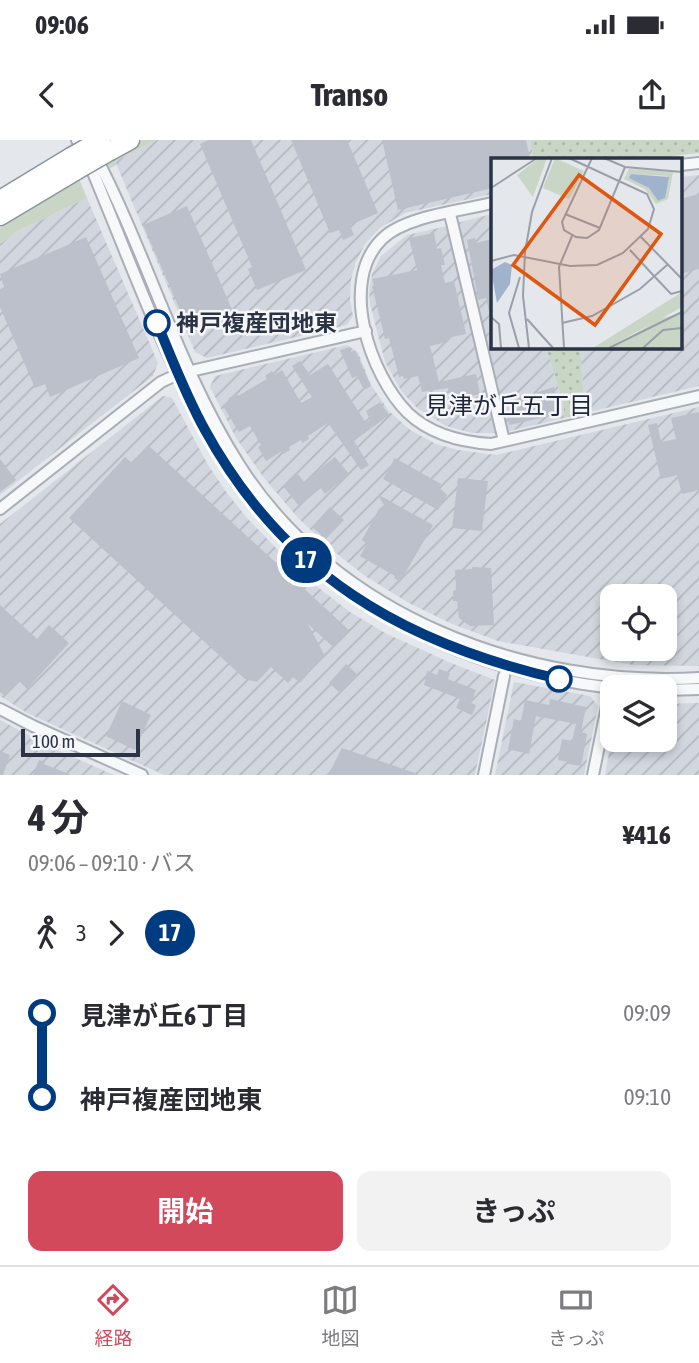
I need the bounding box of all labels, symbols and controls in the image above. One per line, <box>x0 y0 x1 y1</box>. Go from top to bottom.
text: 09:06 <box>35 10 89 40</box>
icon: back <box>28 76 66 114</box>
text: Transo <box>311 76 388 113</box>
icon: share <box>633 76 671 114</box>
inset map <box>491 158 682 348</box>
marker: 神戸複産団地東 <box>144 310 170 336</box>
place label: 神戸複産団地東 <box>176 310 337 336</box>
district label: 見津が丘五丁目 <box>425 392 593 419</box>
line badge: 17 <box>274 537 338 583</box>
text: 17 <box>295 546 317 573</box>
map controls <box>600 584 677 752</box>
button: locate <box>600 584 677 661</box>
unlabelled marker <box>546 666 572 692</box>
button: layers <box>600 675 677 752</box>
scale bar <box>21 726 140 758</box>
text: 100 m <box>32 730 75 752</box>
text: 4 分 <box>28 796 89 839</box>
text: ¥416 <box>623 820 671 850</box>
text: 09:06 – 09:10 · バス <box>28 850 196 876</box>
icon: walk <box>28 914 66 952</box>
icon: forward <box>97 914 135 952</box>
text: 17 <box>159 919 181 946</box>
text: 3 <box>76 920 87 946</box>
text: 09:09 <box>623 1000 671 1026</box>
text: 見津が丘6丁目 <box>80 1001 248 1031</box>
text: 09:10 <box>624 1084 671 1110</box>
text: 神戸複産団地東 <box>80 1085 262 1115</box>
button: 開始 <box>28 1171 343 1251</box>
button: きっぷ <box>357 1171 671 1251</box>
tab: 経路 <box>94 1281 132 1350</box>
tab: 地図 <box>321 1281 359 1350</box>
tab: きっぷ <box>548 1281 605 1350</box>

